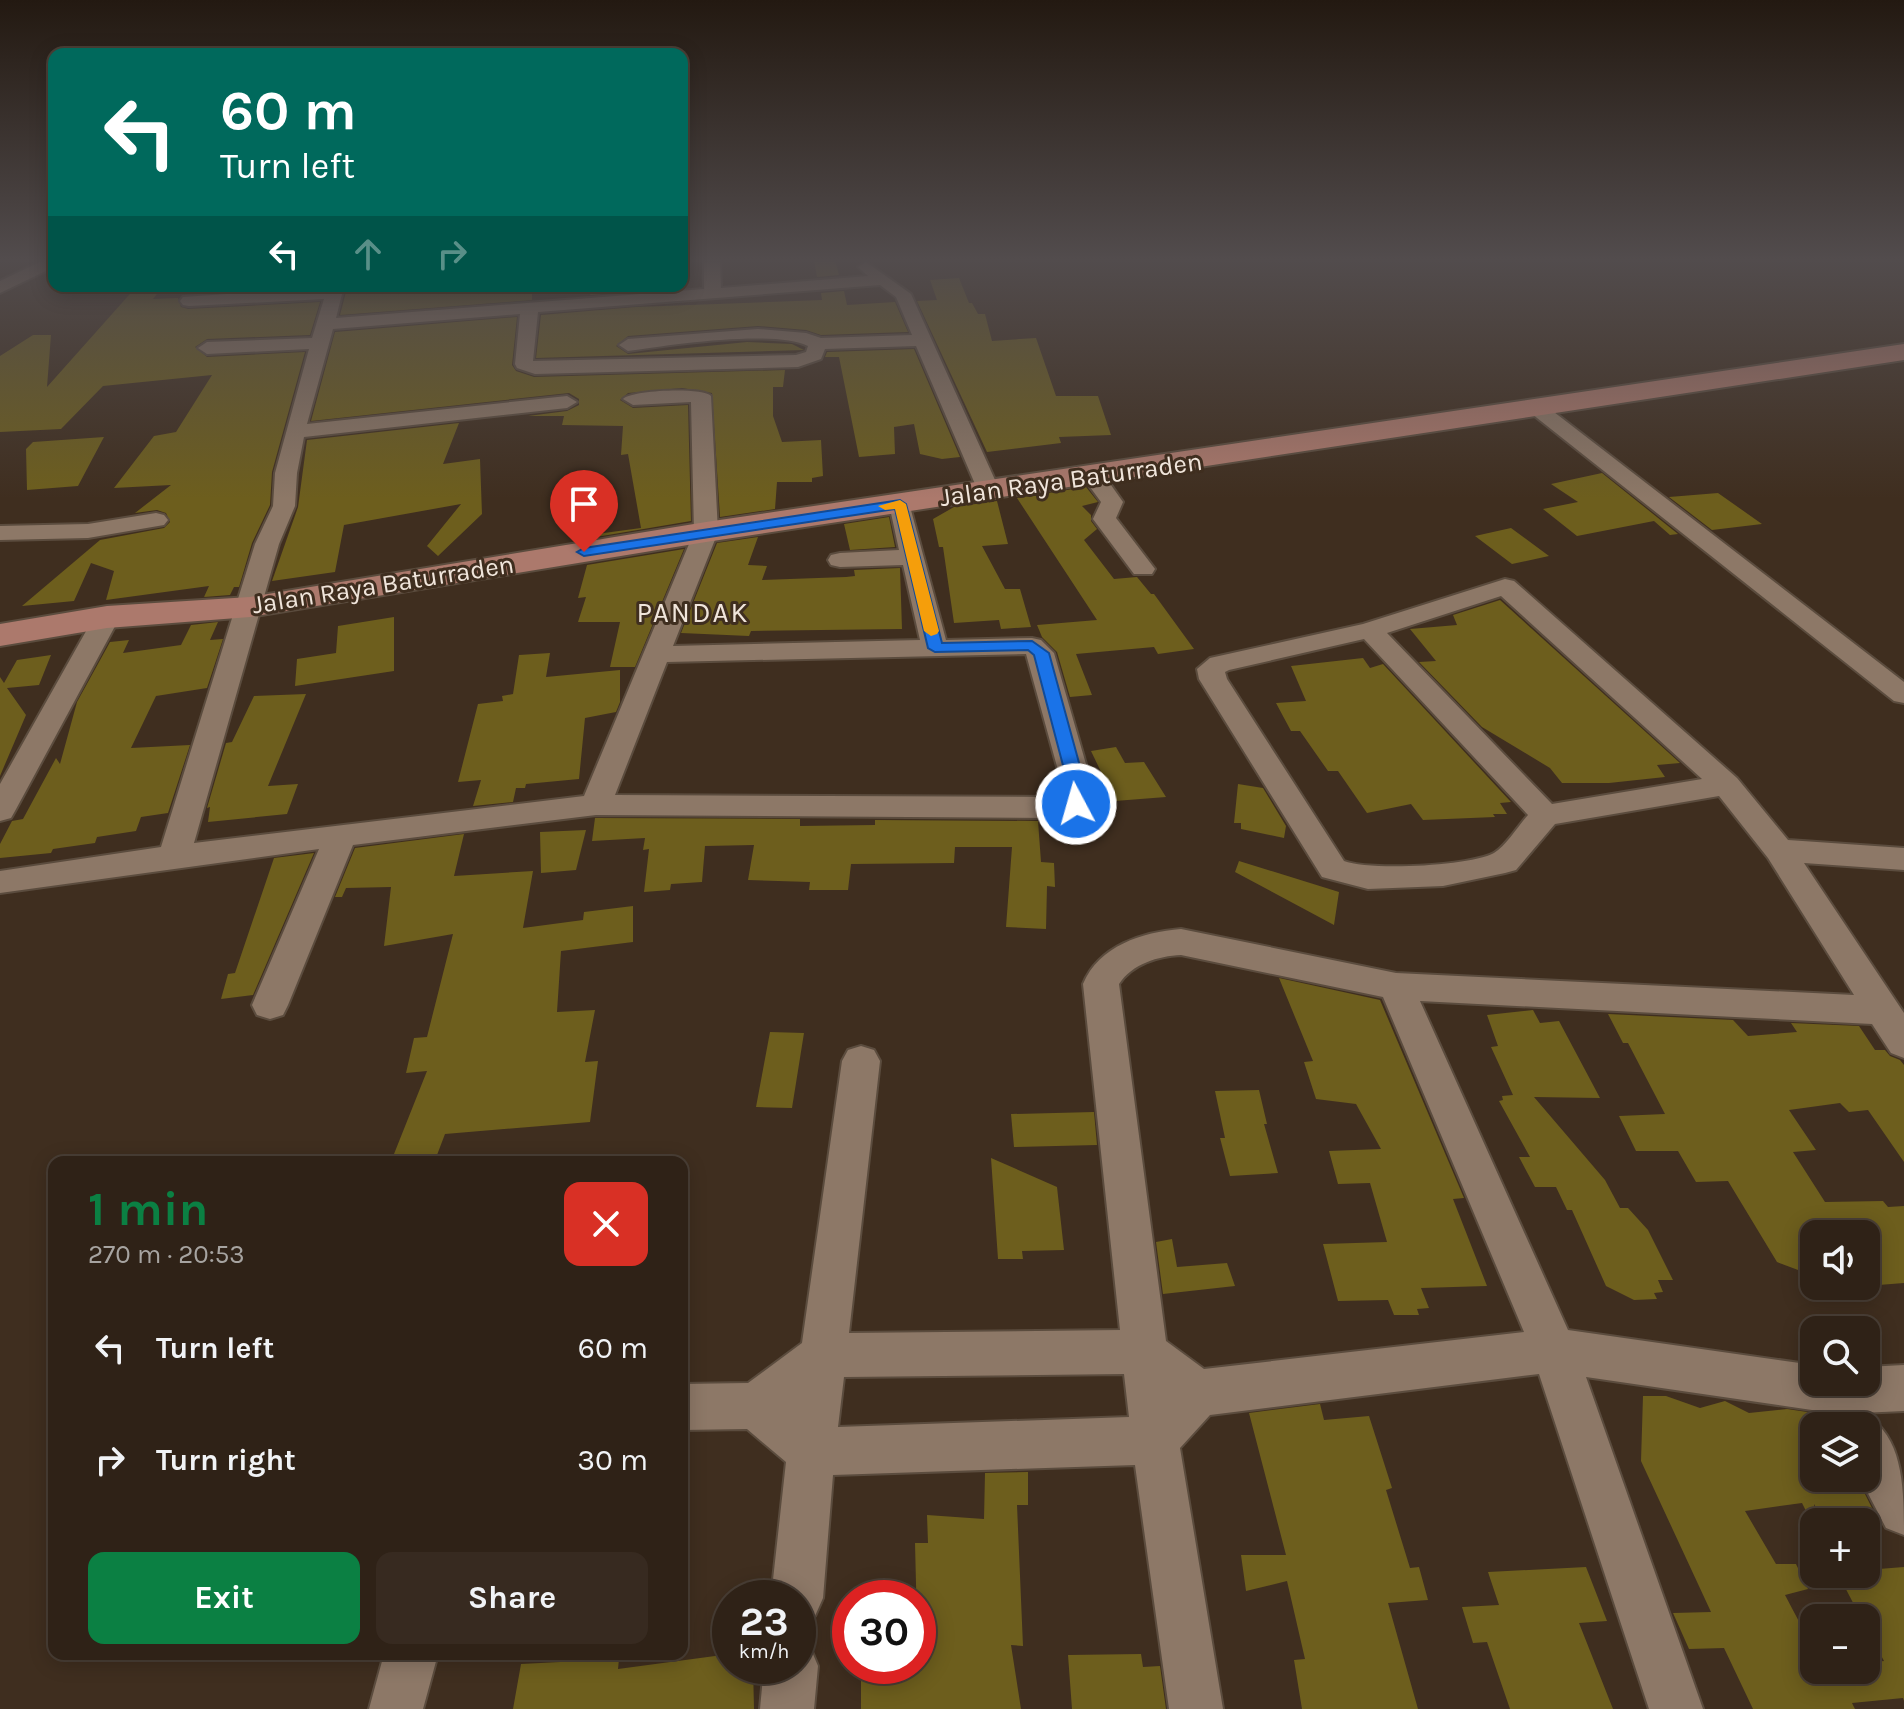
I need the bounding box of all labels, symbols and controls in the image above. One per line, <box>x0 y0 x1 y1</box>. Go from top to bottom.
text: 60 m <box>220 78 357 143</box>
icon: left <box>88 80 192 184</box>
text: Turn left <box>220 145 355 187</box>
icon: left <box>262 232 306 276</box>
icon: ahead <box>346 232 390 276</box>
icon: right <box>430 232 474 276</box>
street label: Jalan Raya Baturraden <box>938 446 1204 513</box>
pin <box>550 470 618 552</box>
icon: arrive <box>562 482 606 526</box>
street label: Jalan Raya Baturraden <box>250 548 516 621</box>
district label: PANDAK <box>636 596 750 629</box>
position arrow <box>1034 762 1118 846</box>
text: 1 min <box>88 1181 208 1237</box>
button: close <box>564 1182 648 1266</box>
map controls <box>1800 1220 1880 1684</box>
button: sound <box>1800 1220 1880 1300</box>
text: 270 m · 20:53 <box>88 1239 245 1270</box>
button: search <box>1800 1316 1880 1396</box>
icon: left <box>88 1326 132 1370</box>
text: Turn left <box>156 1330 274 1366</box>
text: 60 m <box>578 1330 648 1366</box>
button: layers <box>1800 1412 1880 1492</box>
icon: right <box>88 1438 132 1482</box>
text: Turn right <box>156 1442 296 1478</box>
text: 30 m <box>577 1442 648 1478</box>
button: + <box>1800 1508 1880 1588</box>
button: Exit <box>88 1552 360 1644</box>
button: Share <box>376 1552 648 1644</box>
speed limit sign: 30 <box>832 1580 936 1684</box>
text: 23 <box>739 1598 789 1645</box>
button: − <box>1800 1604 1880 1684</box>
text: km/h <box>739 1640 789 1663</box>

